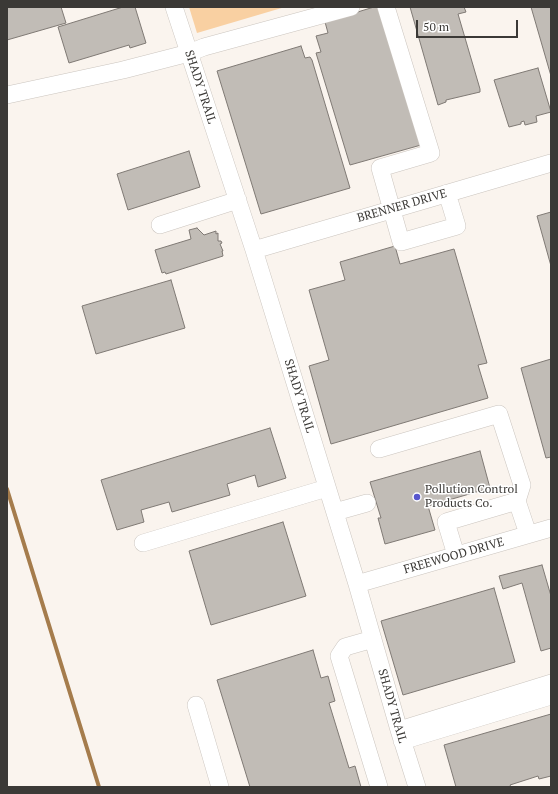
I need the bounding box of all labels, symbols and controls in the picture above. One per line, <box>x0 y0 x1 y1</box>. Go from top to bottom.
scale bar <box>418 12 520 38</box>
text: 50 m <box>423 19 449 34</box>
street label: SHADY TRAIL <box>181 49 219 125</box>
street label: BRENNER DRIVE <box>355 186 449 226</box>
street label: SHADY TRAIL <box>281 358 317 434</box>
place label: Pollution Control Products Co. <box>425 483 518 511</box>
marker: Pollution Control Products Co. <box>412 492 422 502</box>
street label: FREEWOOD DRIVE <box>402 535 506 577</box>
street label: SHADY TRAIL <box>375 667 409 745</box>

